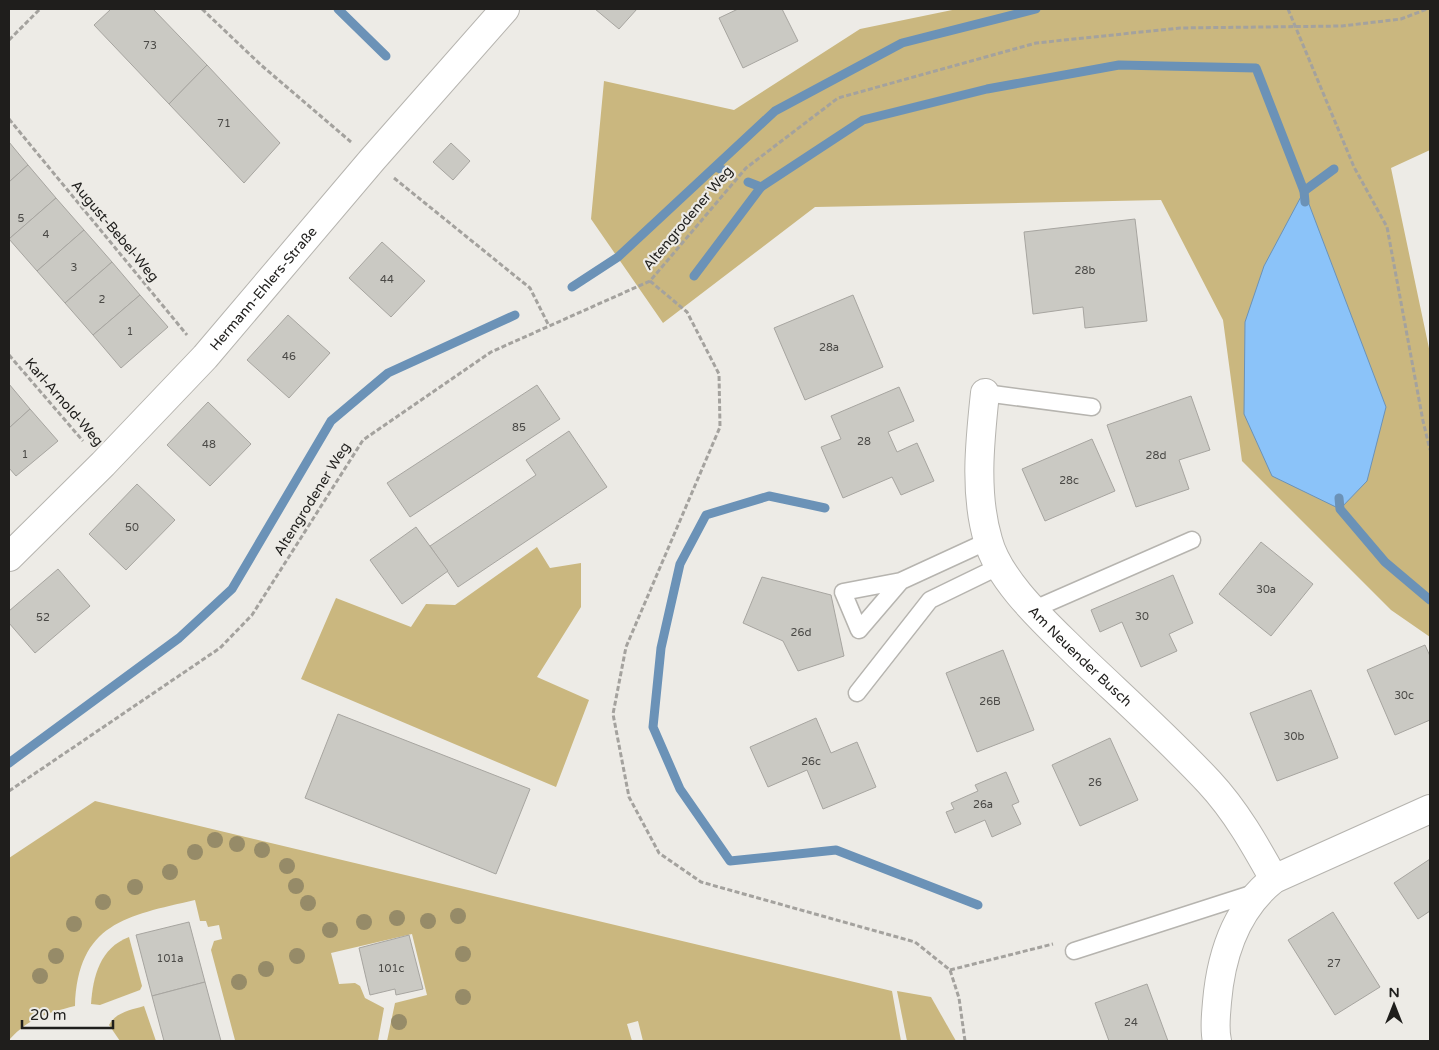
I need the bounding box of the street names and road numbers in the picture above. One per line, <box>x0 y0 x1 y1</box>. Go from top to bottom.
street label: Altengrodener Weg <box>640 163 736 273</box>
street label: August-Bebel-Weg <box>68 177 162 285</box>
street label: Hermann-Ehlers-Straße <box>206 223 320 354</box>
street label: Karl-Arnold-Weg <box>21 355 107 449</box>
street label: Altengrodener Weg <box>270 439 354 559</box>
street label: Am Neuender Busch <box>1025 602 1136 710</box>

